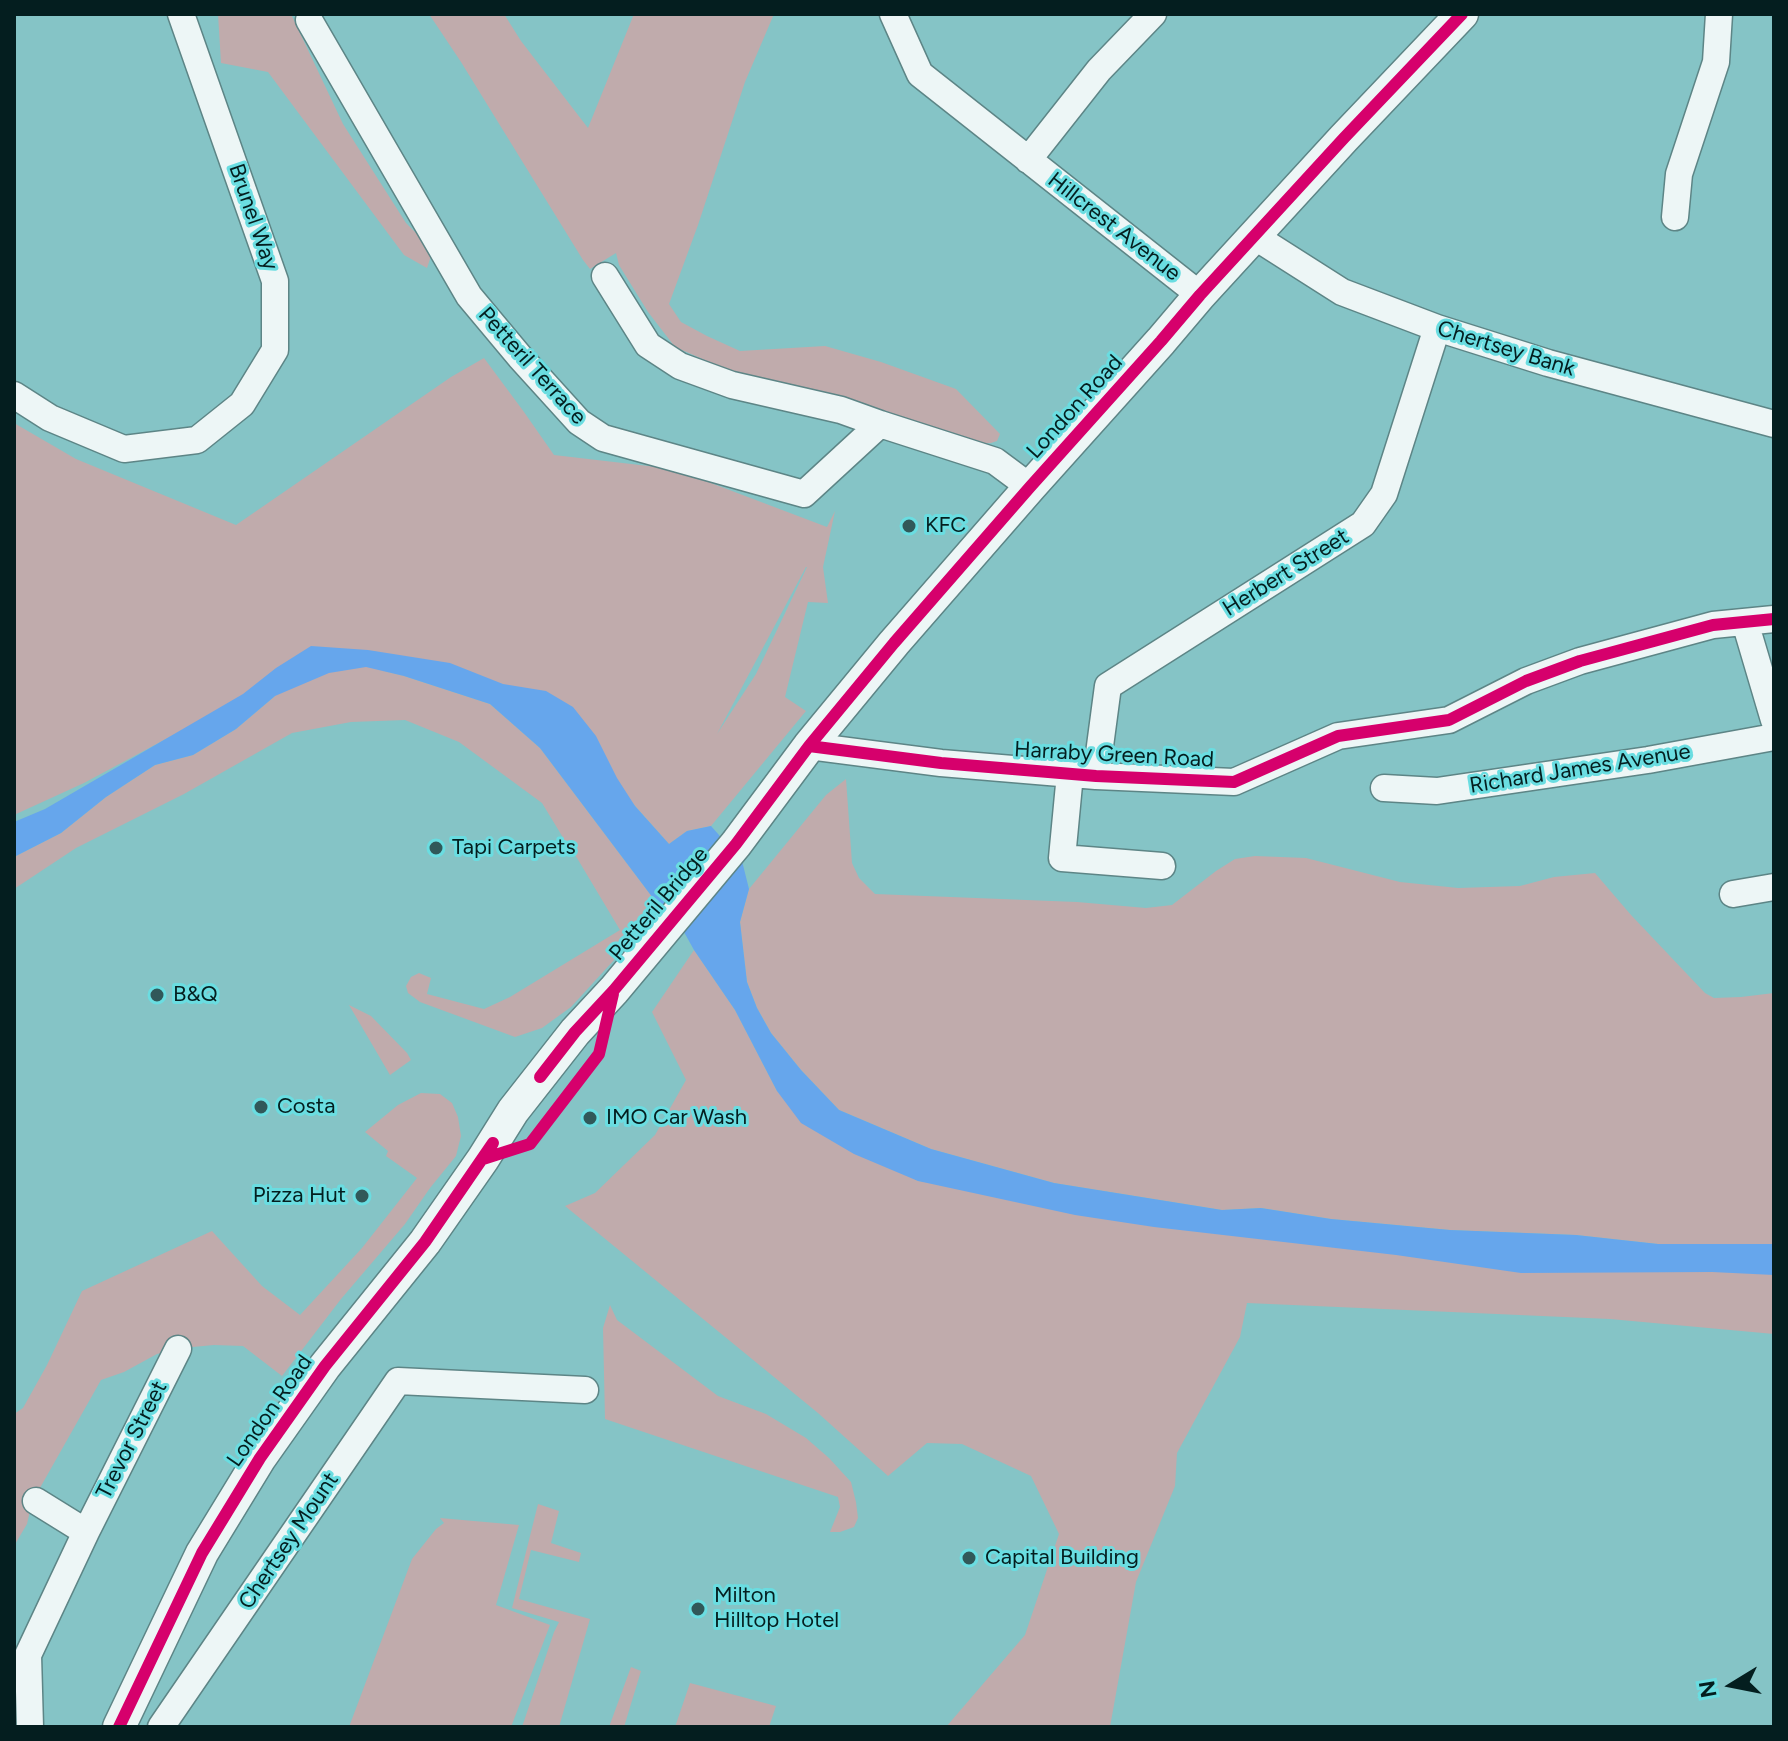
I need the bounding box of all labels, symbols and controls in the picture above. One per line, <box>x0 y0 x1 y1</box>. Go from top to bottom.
street label: Brunel Way <box>223 160 283 274</box>
street label: Hillcrest Avenue <box>1042 167 1186 287</box>
street label: Petteril Terrace <box>472 302 592 430</box>
street label: Chertsey Bank <box>1434 316 1578 382</box>
street label: London Road <box>1022 350 1128 464</box>
place label: KFC <box>925 513 966 539</box>
marker: KFC <box>900 517 918 535</box>
street label: Herbert Street <box>1218 524 1354 622</box>
street label: Harraby Green Road <box>1013 737 1215 773</box>
street label: Richard James Avenue <box>1468 738 1692 800</box>
place label: Tapi Carpets <box>452 835 576 861</box>
marker: Tapi Carpets <box>427 839 445 857</box>
street label: Petteril Bridge <box>604 842 714 966</box>
place label: B&Q <box>173 982 218 1008</box>
marker: B&Q <box>148 986 166 1004</box>
place label: Costa <box>277 1094 335 1120</box>
marker: Costa <box>252 1098 270 1116</box>
place label: IMO Car Wash <box>606 1105 747 1131</box>
marker: IMO Car Wash <box>581 1109 599 1127</box>
place label: Pizza Hut <box>253 1183 346 1209</box>
marker: Pizza Hut <box>353 1187 371 1205</box>
street label: London Road <box>222 1350 318 1472</box>
street label: Trevor Street <box>91 1377 173 1503</box>
street label: Chertsey Mount <box>234 1468 344 1614</box>
place label: Capital Building <box>985 1545 1139 1571</box>
marker: Capital Building <box>960 1549 978 1567</box>
place label: Milton Hilltop Hotel <box>714 1583 839 1634</box>
marker: Milton Hilltop Hotel <box>689 1600 707 1618</box>
north arrow <box>1692 1645 1772 1725</box>
text: N <box>1693 1679 1723 1700</box>

